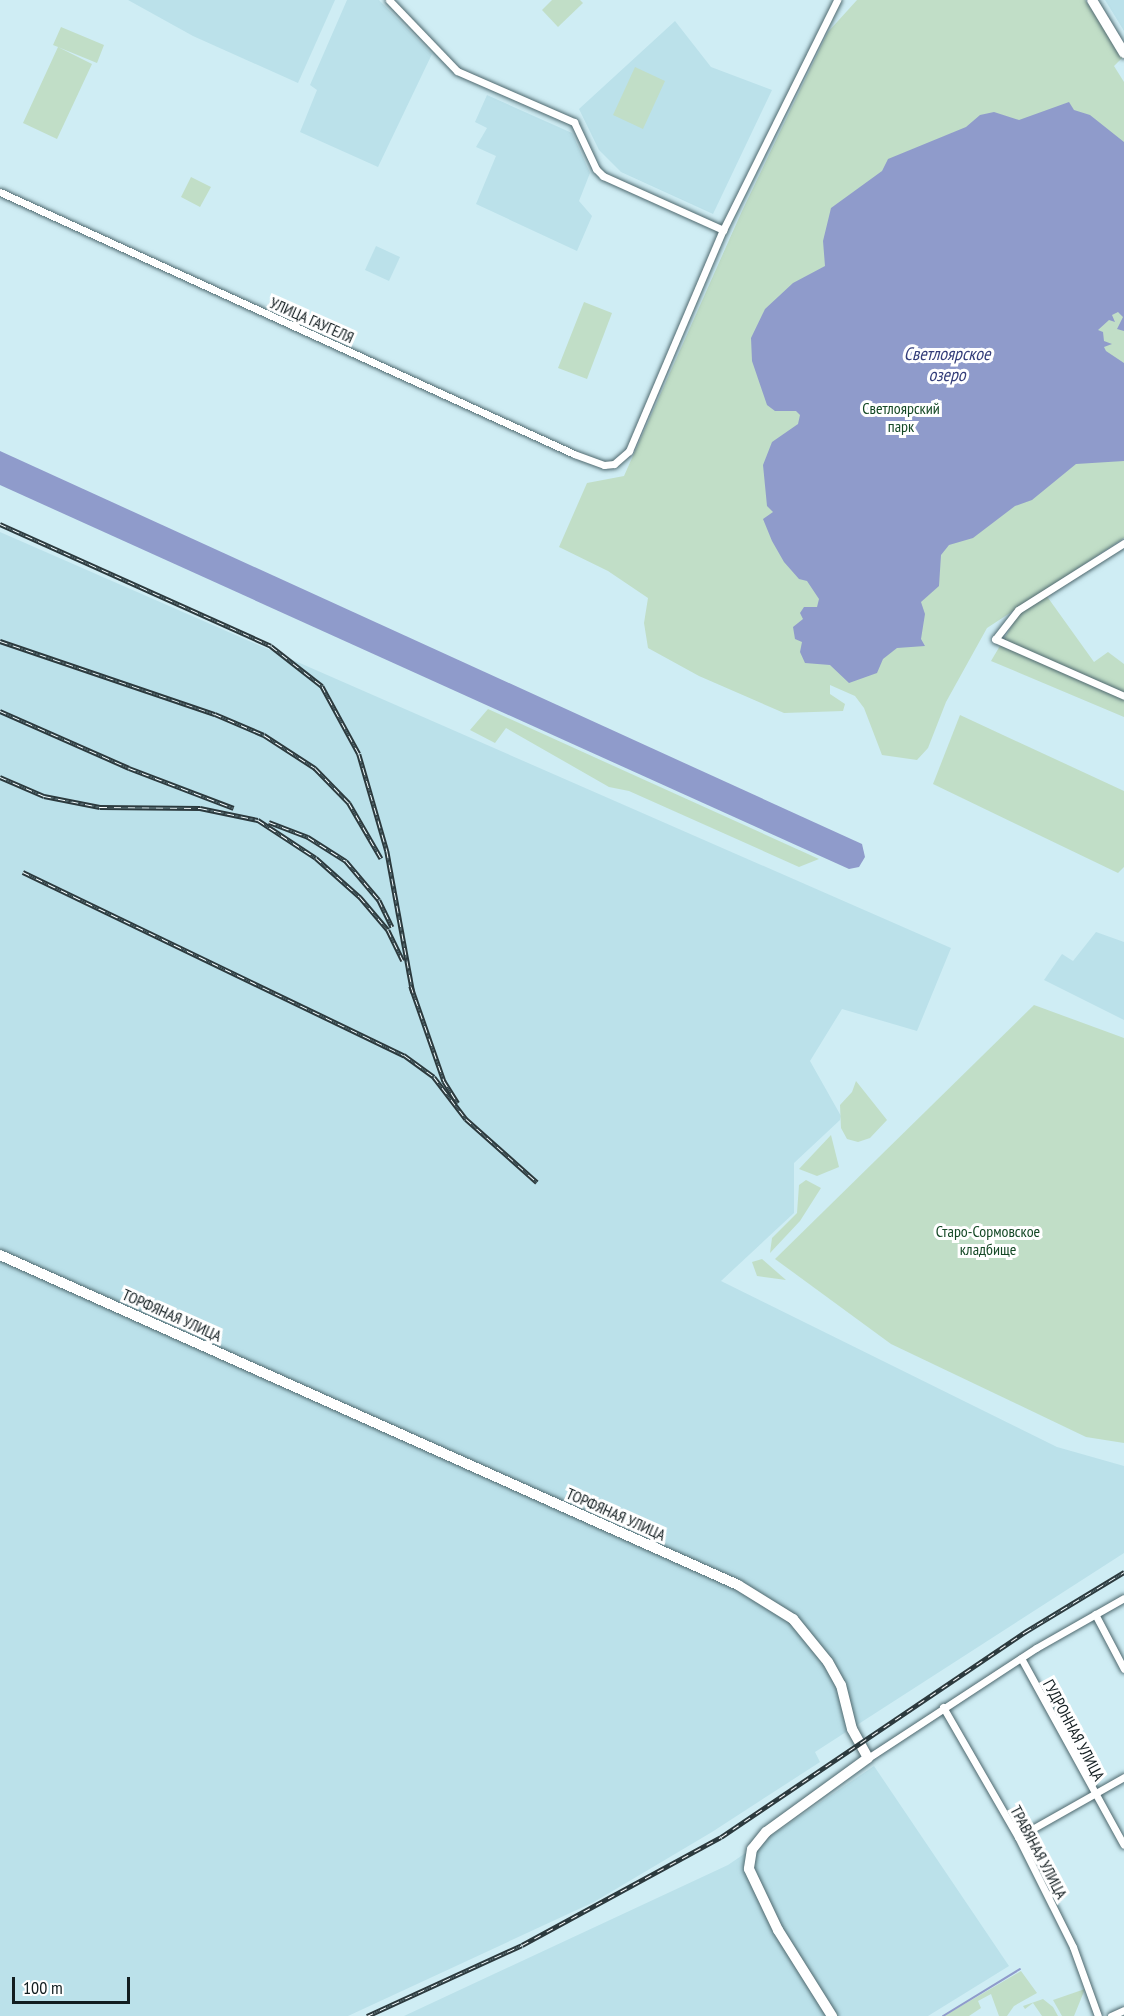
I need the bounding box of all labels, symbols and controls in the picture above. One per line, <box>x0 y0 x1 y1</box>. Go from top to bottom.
street label: УЛИЦА ГАУГЕЛЯ <box>267 293 357 347</box>
water label: Светлоярское озеро <box>904 344 990 386</box>
park label: Светлоярский парк <box>862 398 940 436</box>
park label: Старо-Сормовское кладбище <box>936 1221 1040 1259</box>
street label: ТОРФЯНАЯ УЛИЦА <box>119 1284 225 1346</box>
street label: ТОРФЯНАЯ УЛИЦА <box>563 1483 669 1545</box>
street label: ГУДРОННАЯ УЛИЦА <box>1039 1676 1109 1784</box>
street label: ТРАВЯНАЯ УЛИЦА <box>1006 1802 1072 1902</box>
scale bar <box>15 1965 134 2003</box>
text: 100 m <box>23 1976 63 1999</box>

